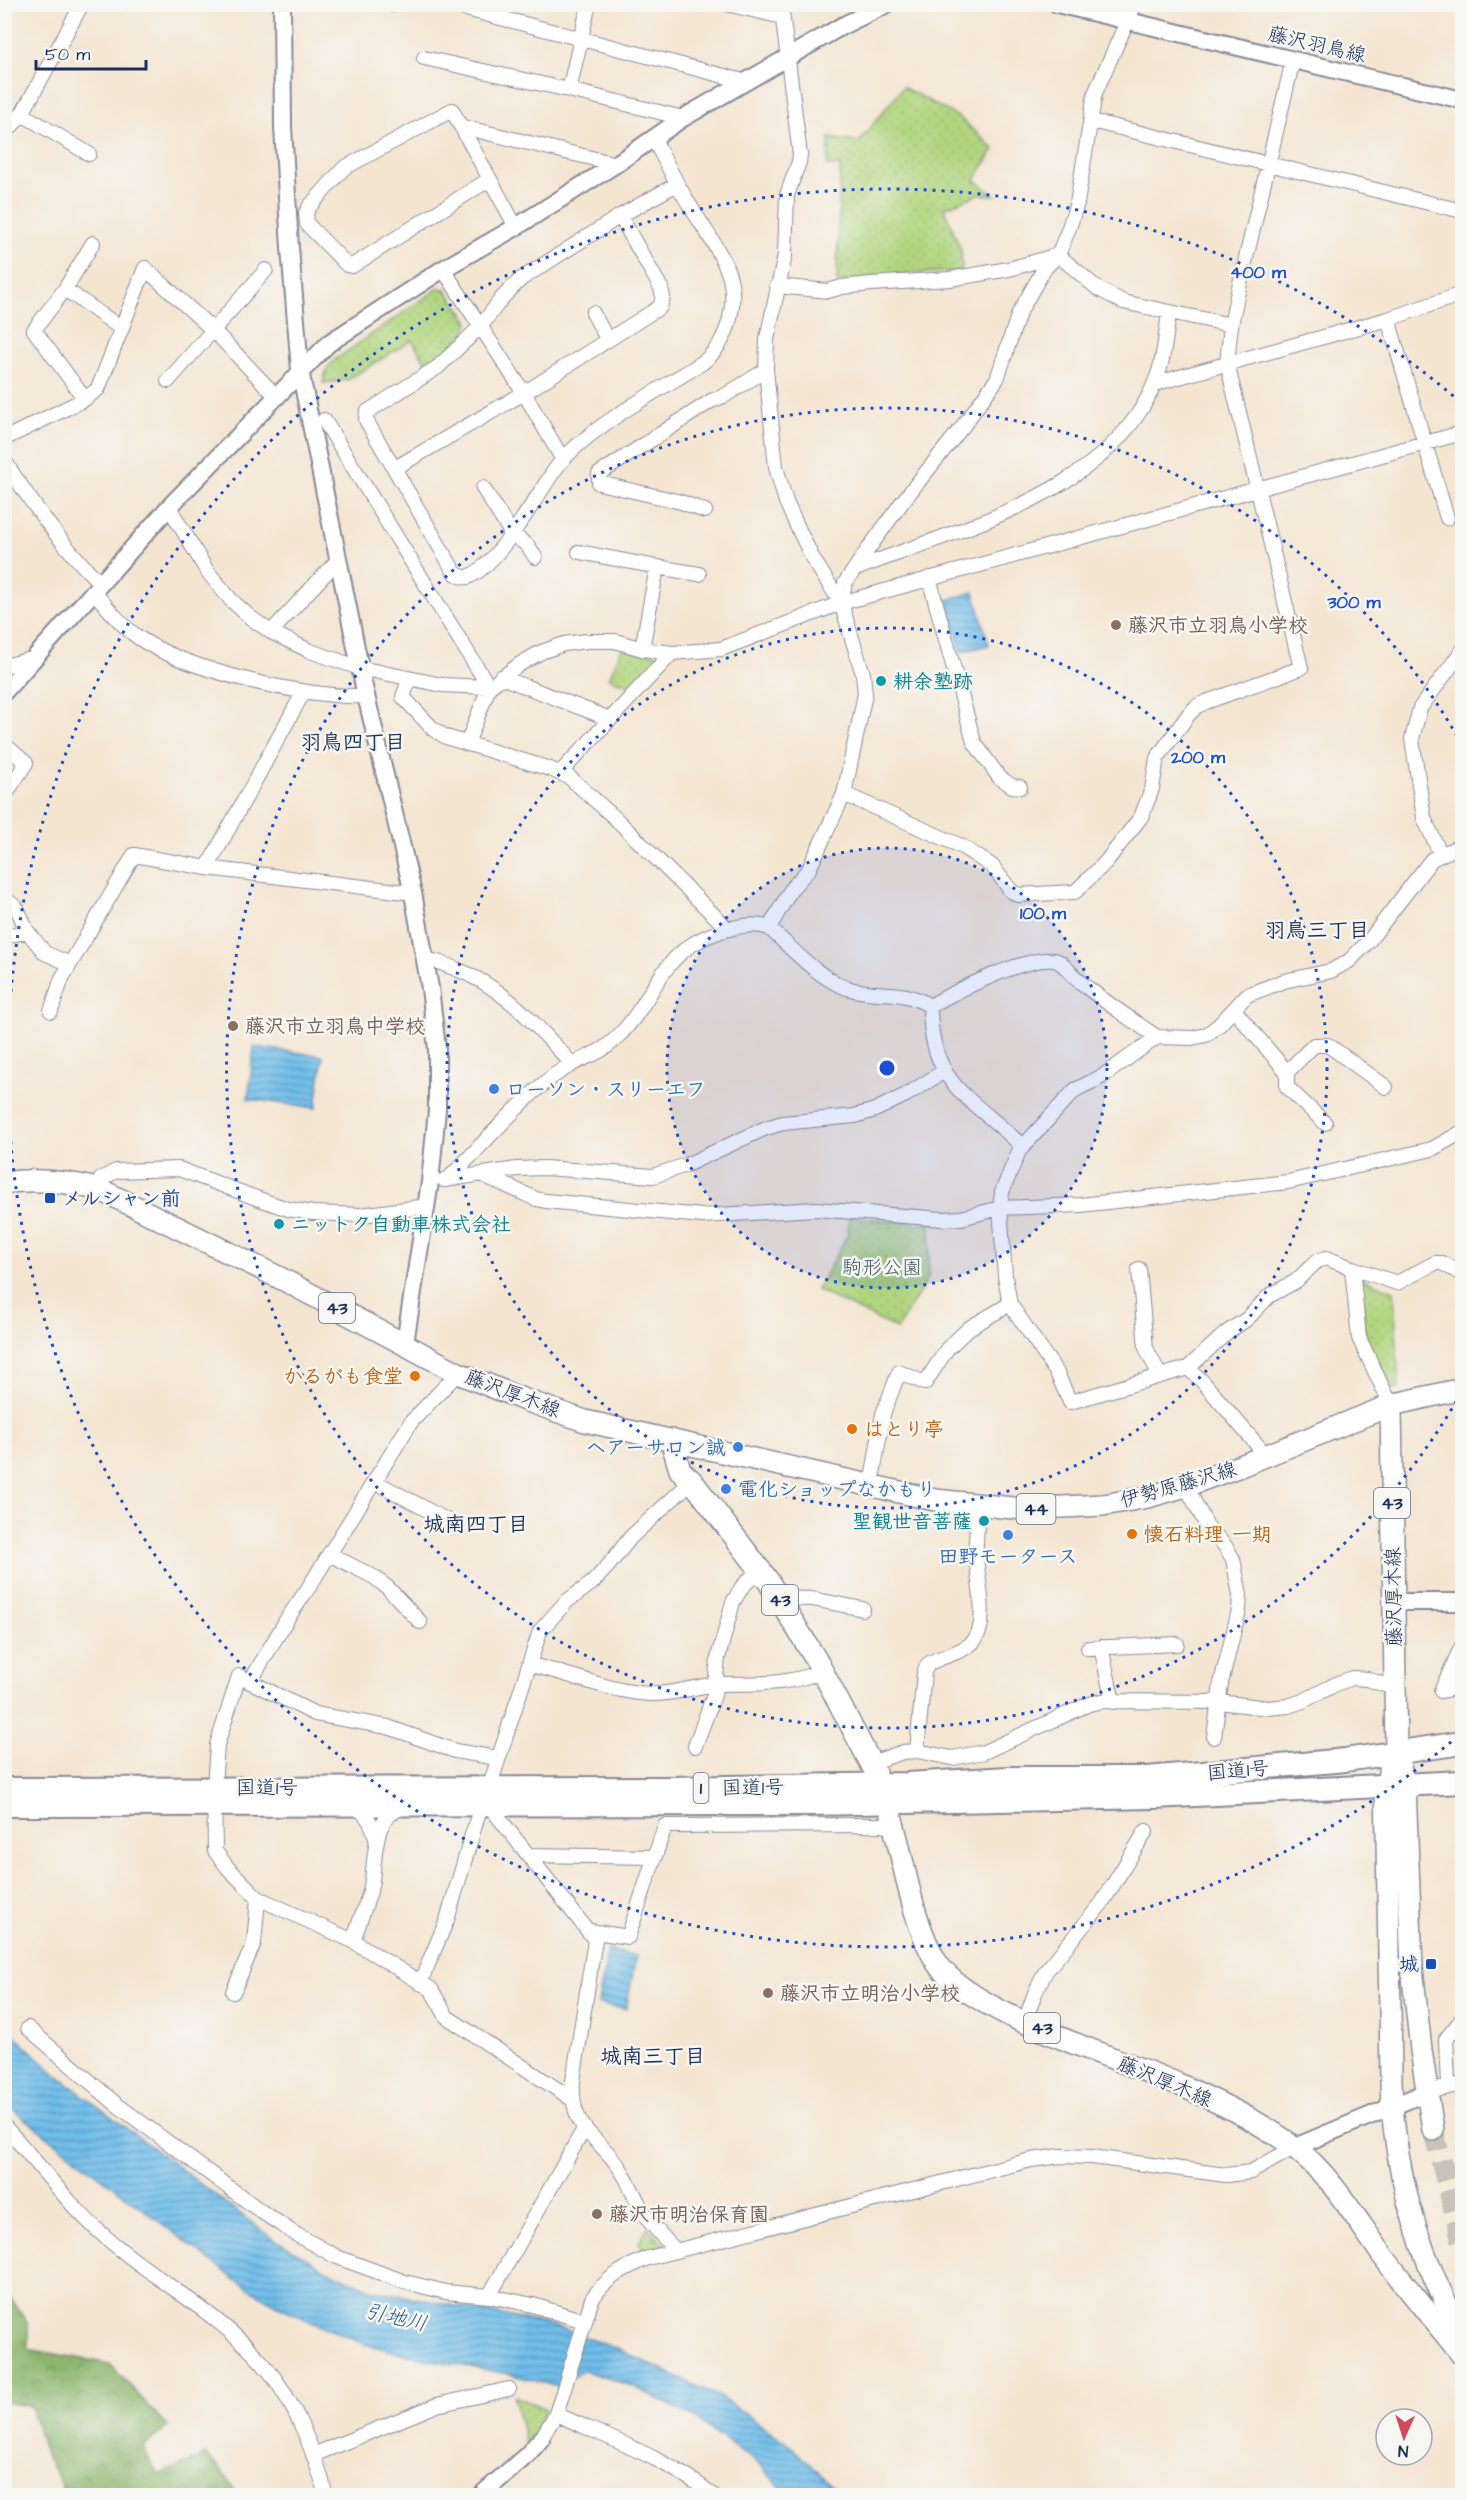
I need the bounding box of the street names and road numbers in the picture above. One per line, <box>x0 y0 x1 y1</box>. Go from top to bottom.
street label: 藤沢羽鳥線 <box>1265 20 1369 70</box>
road number: 43 <box>319 1293 355 1323</box>
street label: 藤沢厚木線 <box>461 1363 564 1425</box>
street label: 伊勢原藤沢線 <box>1117 1455 1240 1515</box>
road number: 43 <box>1374 1488 1410 1518</box>
road number: 44 <box>1016 1494 1056 1524</box>
street label: 藤沢厚木線 <box>1379 1547 1409 1647</box>
road number: 43 <box>762 1585 798 1615</box>
street label: 国道1号 <box>1206 1754 1270 1788</box>
road number: 1 <box>694 1773 708 1803</box>
street label: 国道1号 <box>721 1773 785 1803</box>
street label: 国道1号 <box>236 1774 298 1802</box>
road number: 43 <box>1024 2013 1060 2043</box>
street label: 藤沢厚木線 <box>1113 2049 1216 2114</box>

